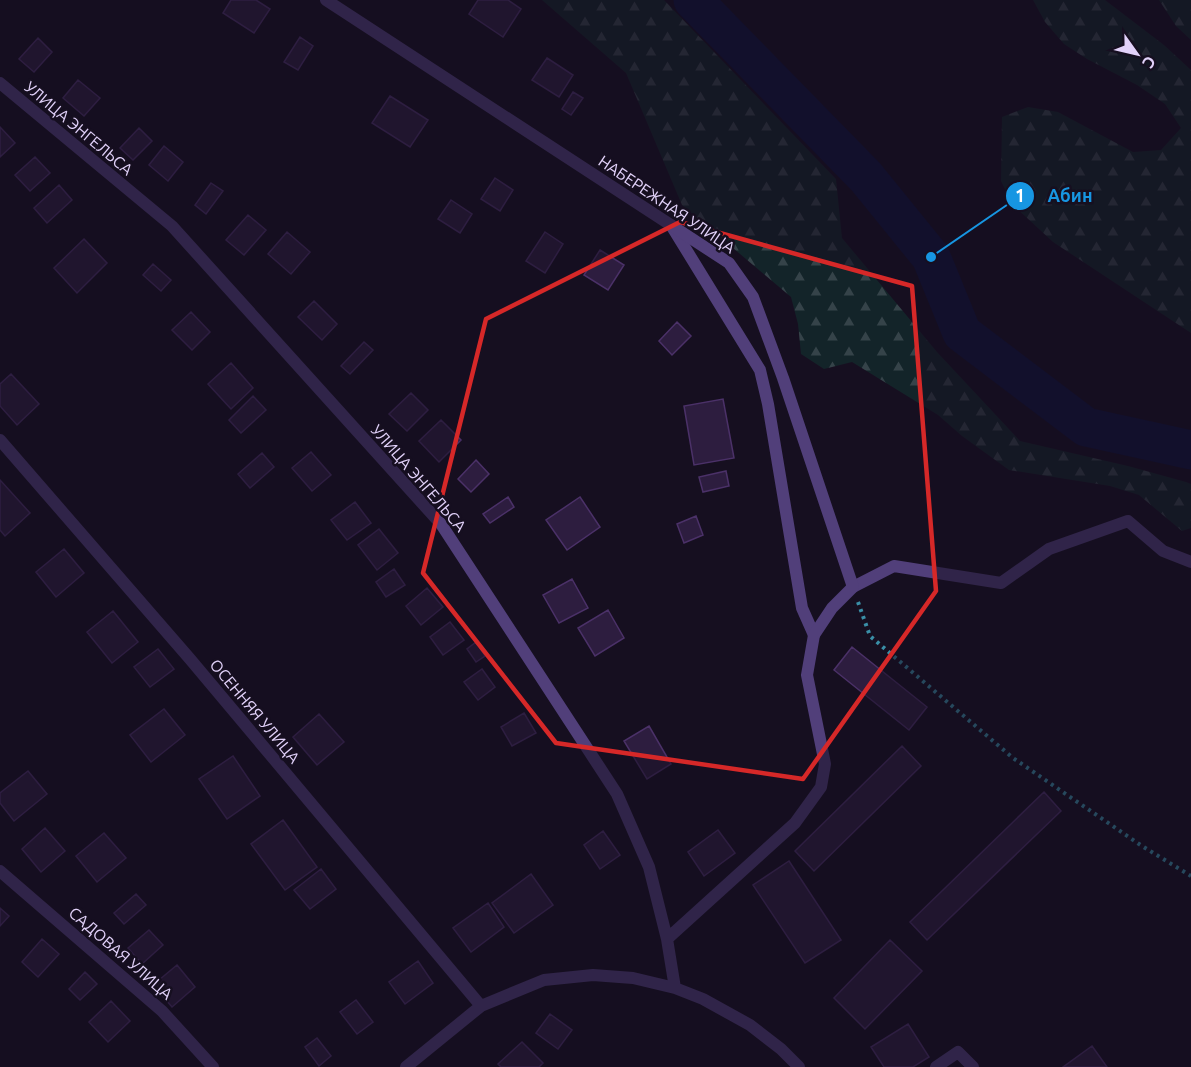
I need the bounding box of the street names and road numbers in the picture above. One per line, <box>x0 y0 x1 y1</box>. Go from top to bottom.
street label: УЛИЦА ЭНГЕЛЬСА <box>21 78 137 179</box>
street label: НАБЕРЕЖНАЯ УЛИЦА <box>595 152 739 257</box>
street label: УЛИЦА ЭНГЕЛЬСА <box>368 421 471 535</box>
street label: ОСЕННЯЯ УЛИЦА <box>206 655 304 767</box>
street label: САДОВАЯ УЛИЦА <box>65 903 177 1003</box>

